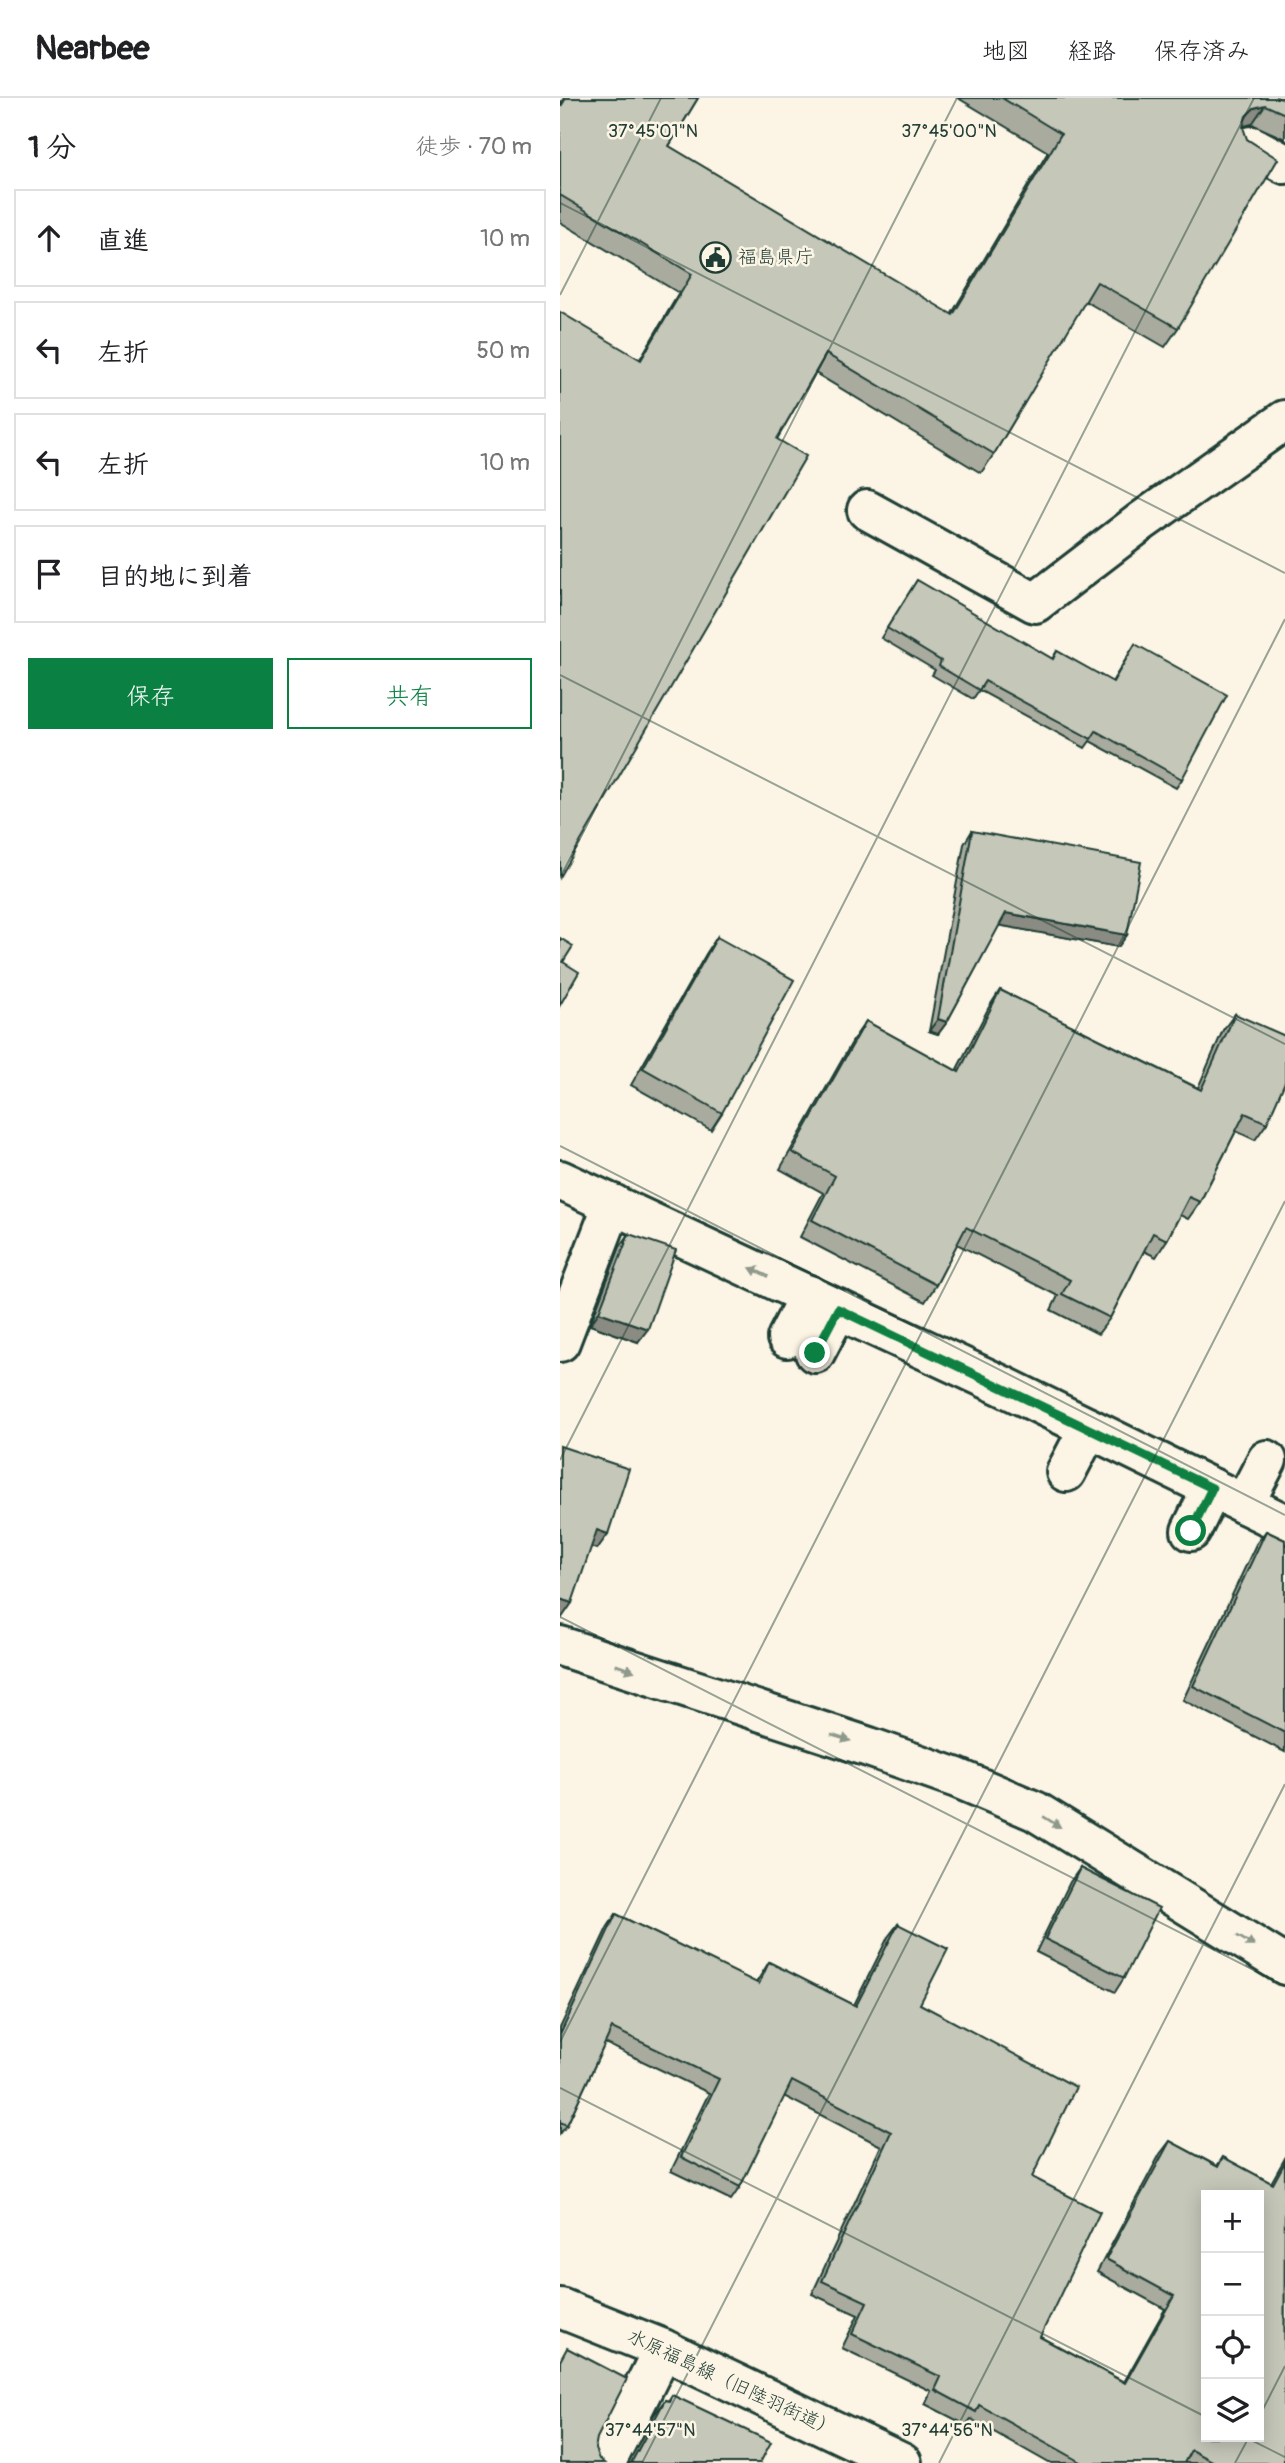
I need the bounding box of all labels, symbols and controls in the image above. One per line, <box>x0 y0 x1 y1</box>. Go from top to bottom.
text: Nearbee <box>35 28 149 69</box>
text: 地図 <box>982 37 1030 66</box>
text: 経路 <box>1068 37 1116 66</box>
text: 保存済み <box>1154 37 1250 66</box>
text: 37°45'01"N <box>608 120 698 143</box>
text: 37°45'00"N <box>901 120 997 143</box>
text: 1 分 <box>28 129 76 166</box>
text: 徒歩 · 70 m <box>415 132 532 161</box>
icon: ahead <box>30 219 68 257</box>
text: 10 m <box>480 224 530 253</box>
text: 直進 <box>97 225 149 257</box>
public building icon: 福島県庁 <box>698 240 732 274</box>
place label: 福島県庁 <box>738 245 814 269</box>
icon: left <box>30 331 68 369</box>
text: 50 m <box>476 336 530 365</box>
text: 左折 <box>97 337 149 369</box>
icon: left <box>30 443 68 481</box>
text: 10 m <box>480 448 530 477</box>
text: 左折 <box>97 449 149 481</box>
icon: arrive <box>30 555 68 593</box>
text: 目的地に到着 <box>97 561 253 593</box>
button: 保存 <box>28 658 273 729</box>
button: 共有 <box>287 658 532 729</box>
one-way arrow <box>749 1266 769 1278</box>
route end <box>799 1337 830 1368</box>
route start <box>1175 1515 1206 1546</box>
one-way arrow <box>614 1663 635 1674</box>
one-way arrow <box>831 1733 852 1744</box>
one-way arrow <box>1042 1815 1062 1828</box>
one-way arrow <box>1236 1935 1255 1947</box>
map controls <box>1201 2190 1264 2442</box>
button: + <box>1201 2190 1264 2253</box>
button: − <box>1201 2253 1264 2316</box>
button: locate <box>1201 2316 1264 2379</box>
street label: 水原福島線（旧陸羽街道） <box>624 2324 840 2442</box>
button: layers <box>1201 2379 1264 2442</box>
text: 37°44'57"N <box>605 2419 695 2442</box>
text: 37°44'56"N <box>901 2419 993 2442</box>

